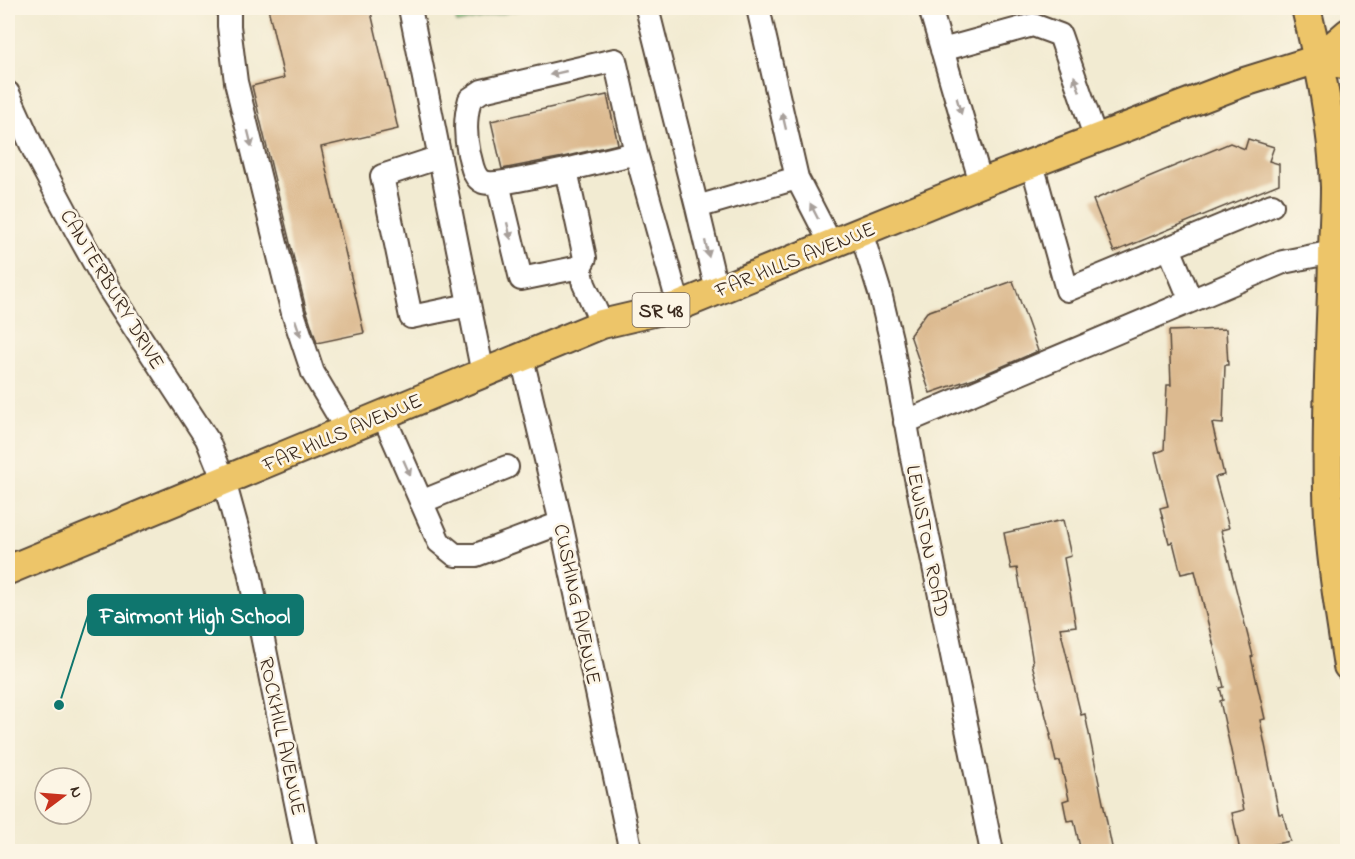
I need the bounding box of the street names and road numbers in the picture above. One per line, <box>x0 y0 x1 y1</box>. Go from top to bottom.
street label: CANTERBURY DRIVE <box>52 204 171 376</box>
street label: FAR HILLS AVENUE <box>710 215 880 307</box>
road number: SR 48 <box>632 293 690 327</box>
street label: FAR HILLS AVENUE <box>258 387 427 481</box>
street label: LEWISTON ROAD <box>897 463 955 620</box>
street label: CUSHING AVENUE <box>544 521 608 688</box>
street label: ROCKHILL AVENUE <box>250 655 312 818</box>

